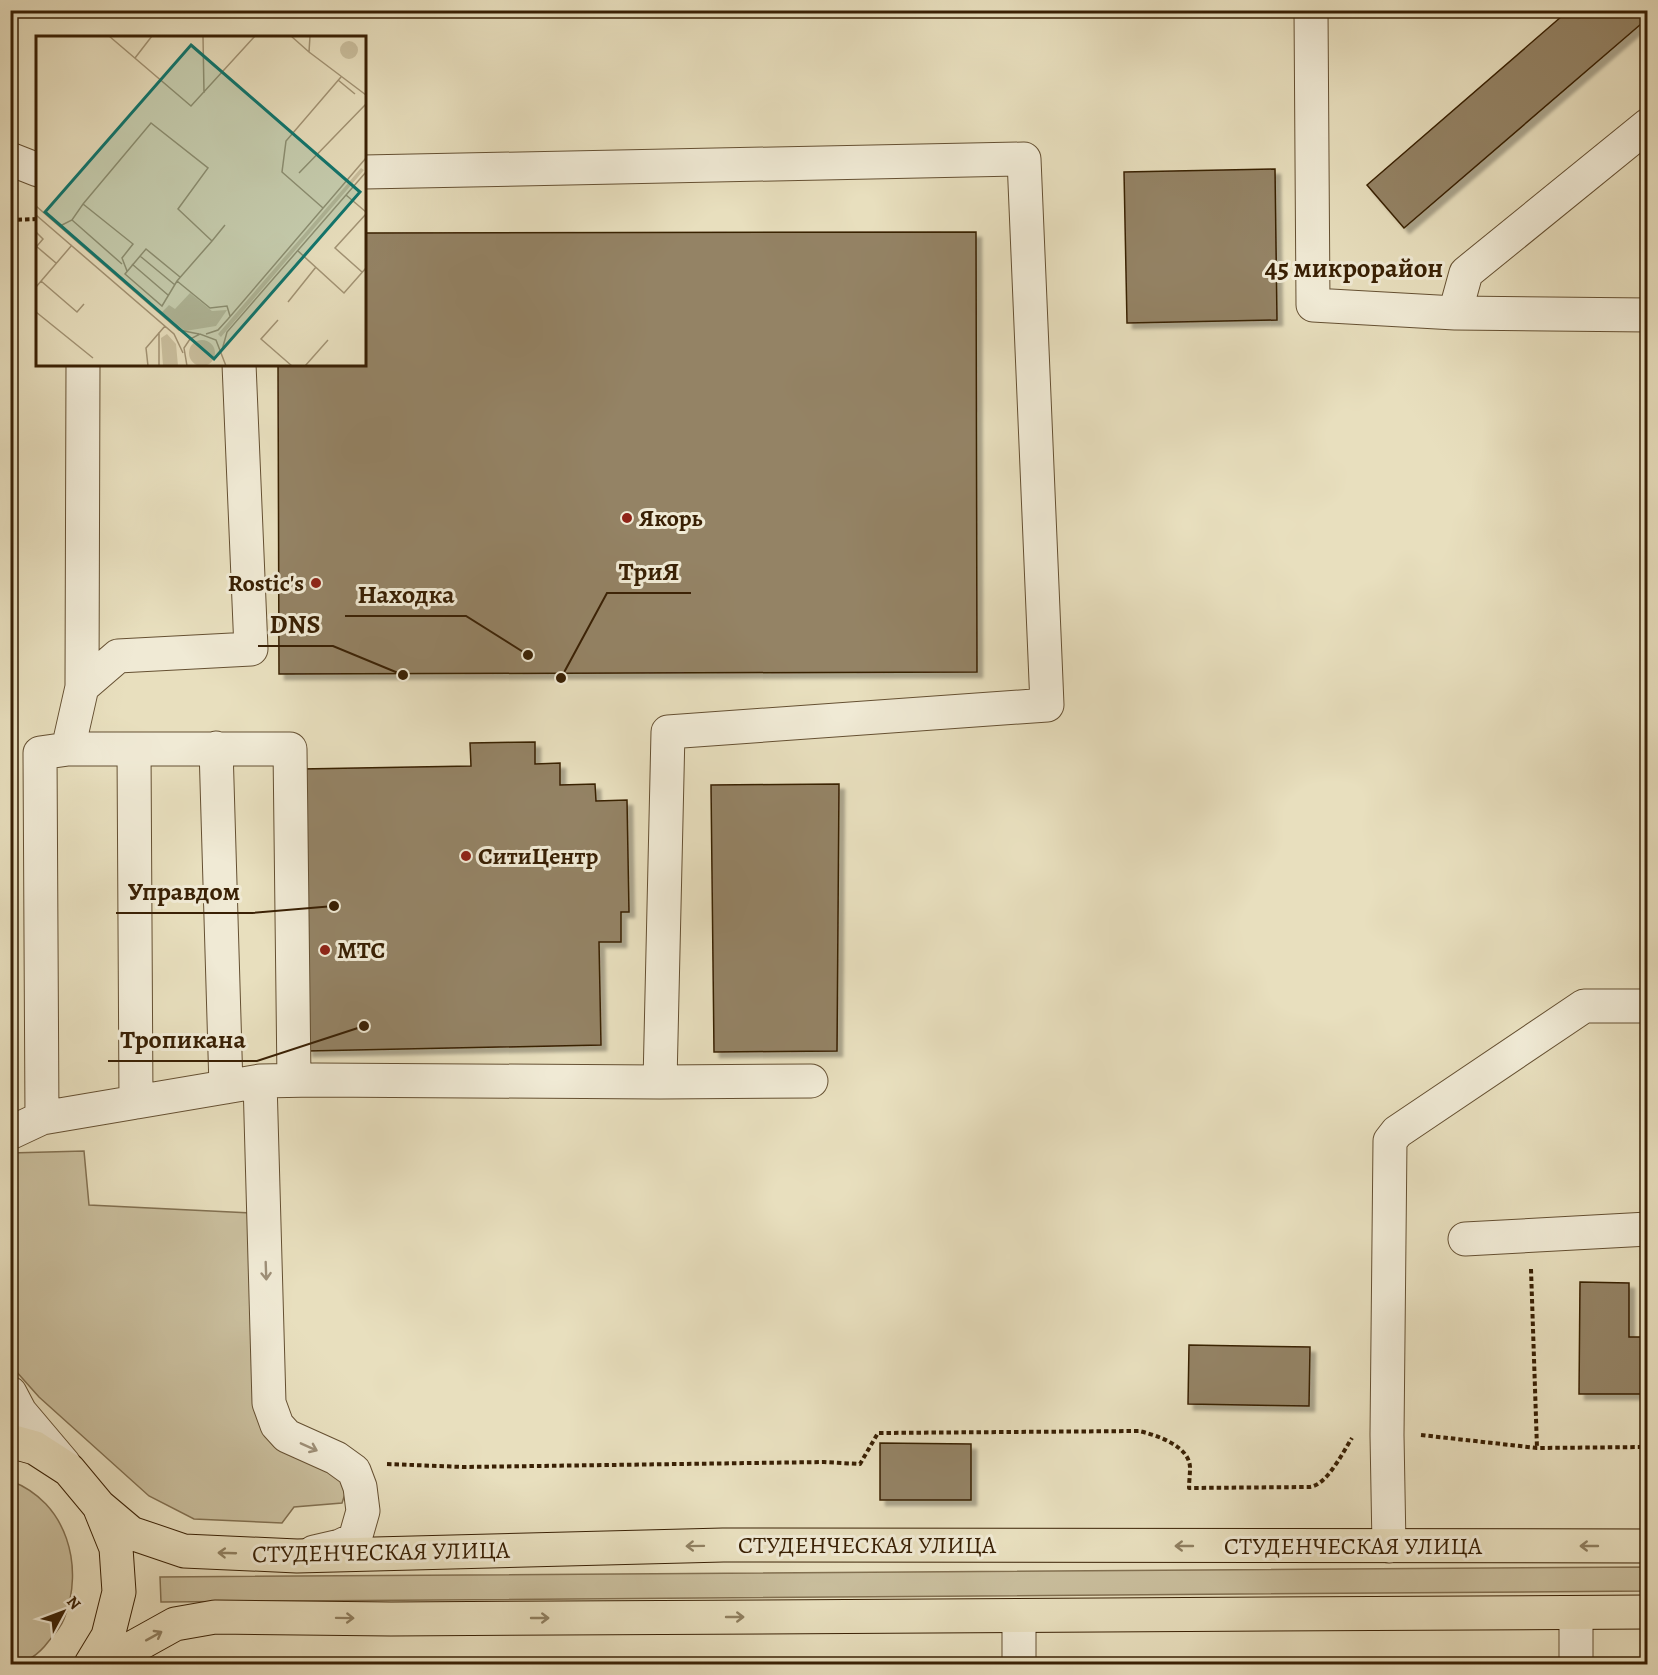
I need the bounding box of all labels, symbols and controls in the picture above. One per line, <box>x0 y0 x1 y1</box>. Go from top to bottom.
inset map <box>36 36 366 366</box>
district label: 45 микрорайон <box>1265 250 1443 286</box>
place label: Якорь <box>639 502 703 534</box>
marker: Якорь <box>620 511 634 525</box>
callout: ТриЯ <box>607 549 691 593</box>
text: ТриЯ <box>619 554 679 589</box>
place label: Rostic's <box>228 567 304 599</box>
callout: Находка <box>345 572 466 616</box>
marker: Rostic's <box>309 576 323 590</box>
text: Находка <box>357 577 455 612</box>
callout: DNS <box>258 602 333 646</box>
text: DNS <box>270 607 321 642</box>
place label: СитиЦентр <box>478 840 598 872</box>
marker: СитиЦентр <box>459 849 473 863</box>
callout: Управдом <box>116 869 252 913</box>
text: Управдом <box>128 874 240 909</box>
place label: МТС <box>337 934 385 966</box>
marker: МТС <box>318 943 332 957</box>
callout: Тропикана <box>108 1017 257 1061</box>
text: Тропикана <box>120 1022 246 1057</box>
one-way arrow <box>261 1261 272 1281</box>
one-way arrow <box>300 1441 318 1453</box>
street label: СТУДЕНЧЕСКАЯ УЛИЦА <box>738 1529 997 1561</box>
street label: СТУДЕНЧЕСКАЯ УЛИЦА <box>1224 1530 1483 1562</box>
street label: СТУДЕНЧЕСКАЯ УЛИЦА <box>252 1534 511 1570</box>
one-way arrow <box>686 1540 706 1552</box>
one-way arrow <box>1175 1540 1195 1552</box>
one-way arrow <box>1580 1540 1600 1552</box>
one-way arrow <box>218 1548 238 1559</box>
north arrow <box>33 1582 93 1642</box>
text: N <box>61 1591 86 1615</box>
one-way arrow <box>724 1611 744 1623</box>
one-way arrow <box>529 1612 549 1624</box>
one-way arrow <box>334 1613 354 1624</box>
one-way arrow <box>144 1630 162 1641</box>

